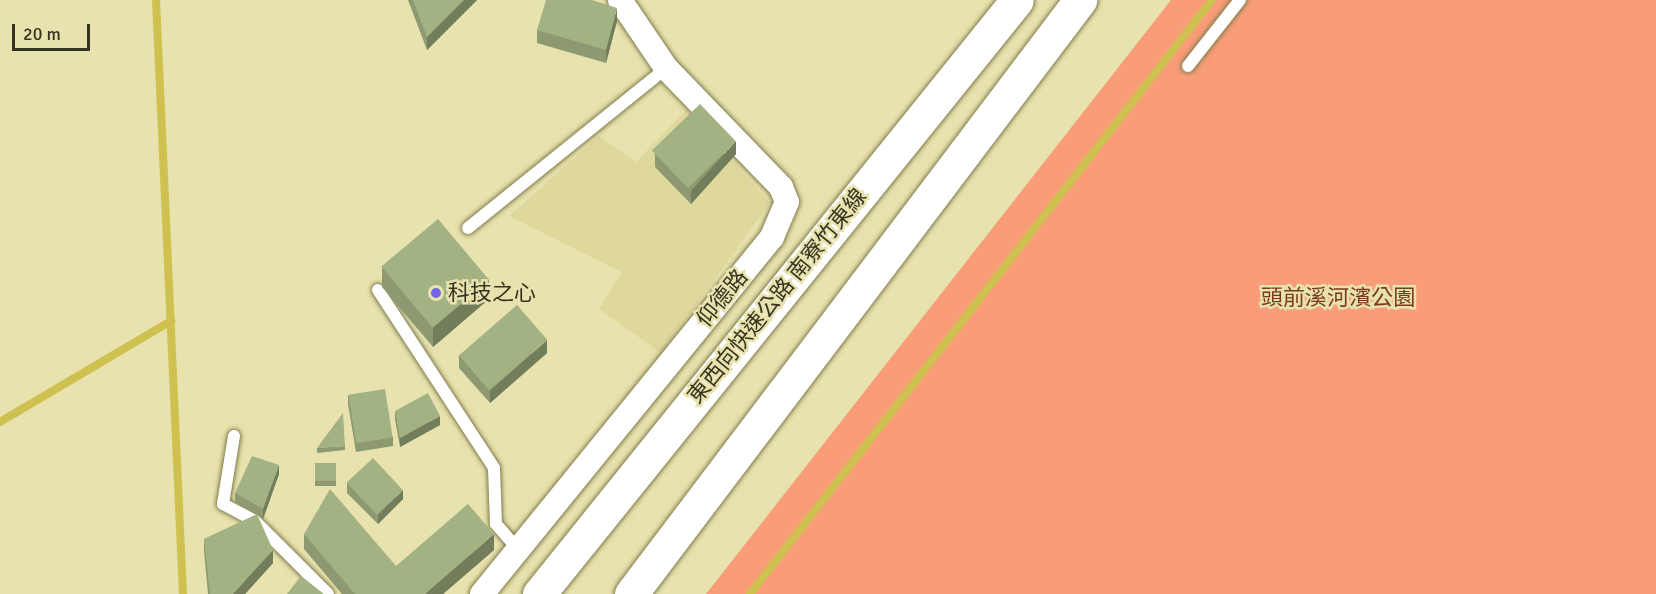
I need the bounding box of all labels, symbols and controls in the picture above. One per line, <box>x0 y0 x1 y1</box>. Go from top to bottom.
scale bar <box>15 12 93 50</box>
text: 20 m <box>23 23 61 45</box>
street label: 東西向快速公路 南寮竹東線 <box>682 183 872 409</box>
street label: 仰德路 <box>691 264 753 332</box>
place label: 科技之心 <box>448 280 536 306</box>
park label: 頭前溪河濱公園 <box>1261 285 1415 311</box>
marker: 科技之心 <box>429 286 443 300</box>

